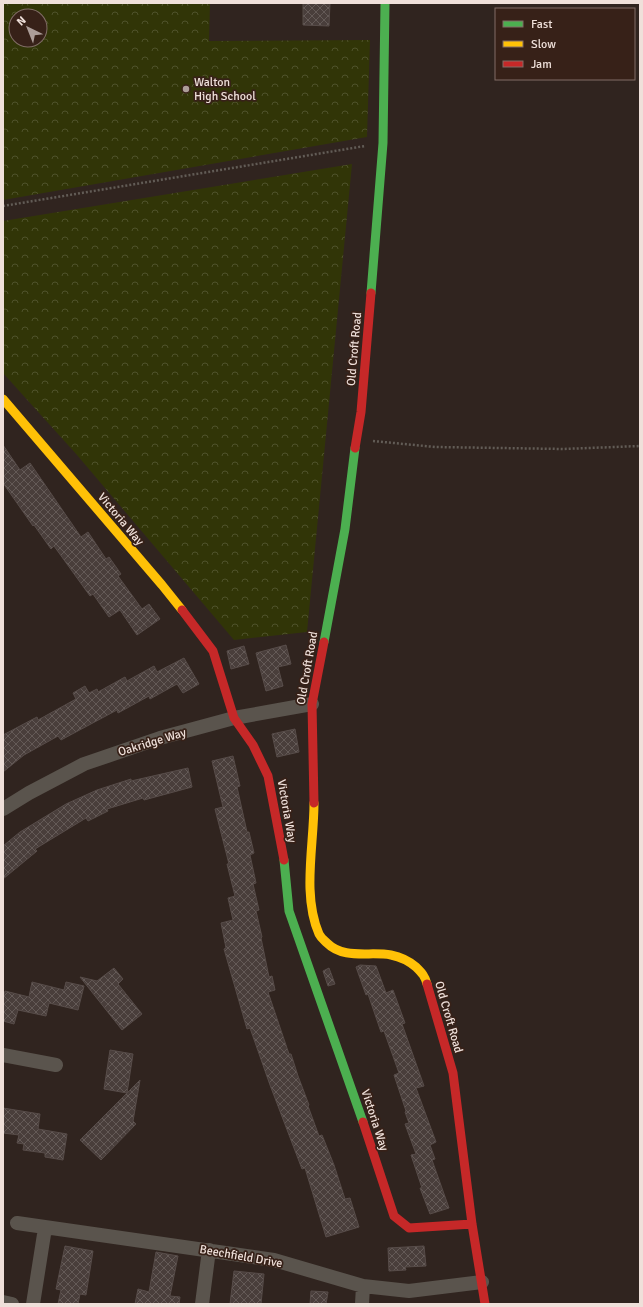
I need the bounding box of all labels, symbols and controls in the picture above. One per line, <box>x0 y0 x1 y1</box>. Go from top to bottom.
north arrow <box>8 8 48 48</box>
legend <box>495 8 635 80</box>
text: N <box>14 14 29 28</box>
text: Fast <box>531 17 552 32</box>
text: Slow <box>531 37 556 52</box>
text: Jam <box>531 57 552 72</box>
place label: Walton High School <box>194 75 256 104</box>
marker: Walton High School <box>181 84 191 94</box>
street label: Old Croft Road <box>344 311 365 387</box>
street label: Victoria Way <box>94 490 147 549</box>
street label: Old Croft Road <box>294 630 321 706</box>
street label: Oakridge Way <box>116 725 188 760</box>
street label: Victoria Way <box>274 778 300 844</box>
street label: Old Croft Road <box>431 979 466 1055</box>
street label: Victoria Way <box>357 1087 392 1153</box>
street label: Beechfield Drive <box>198 1242 283 1271</box>

